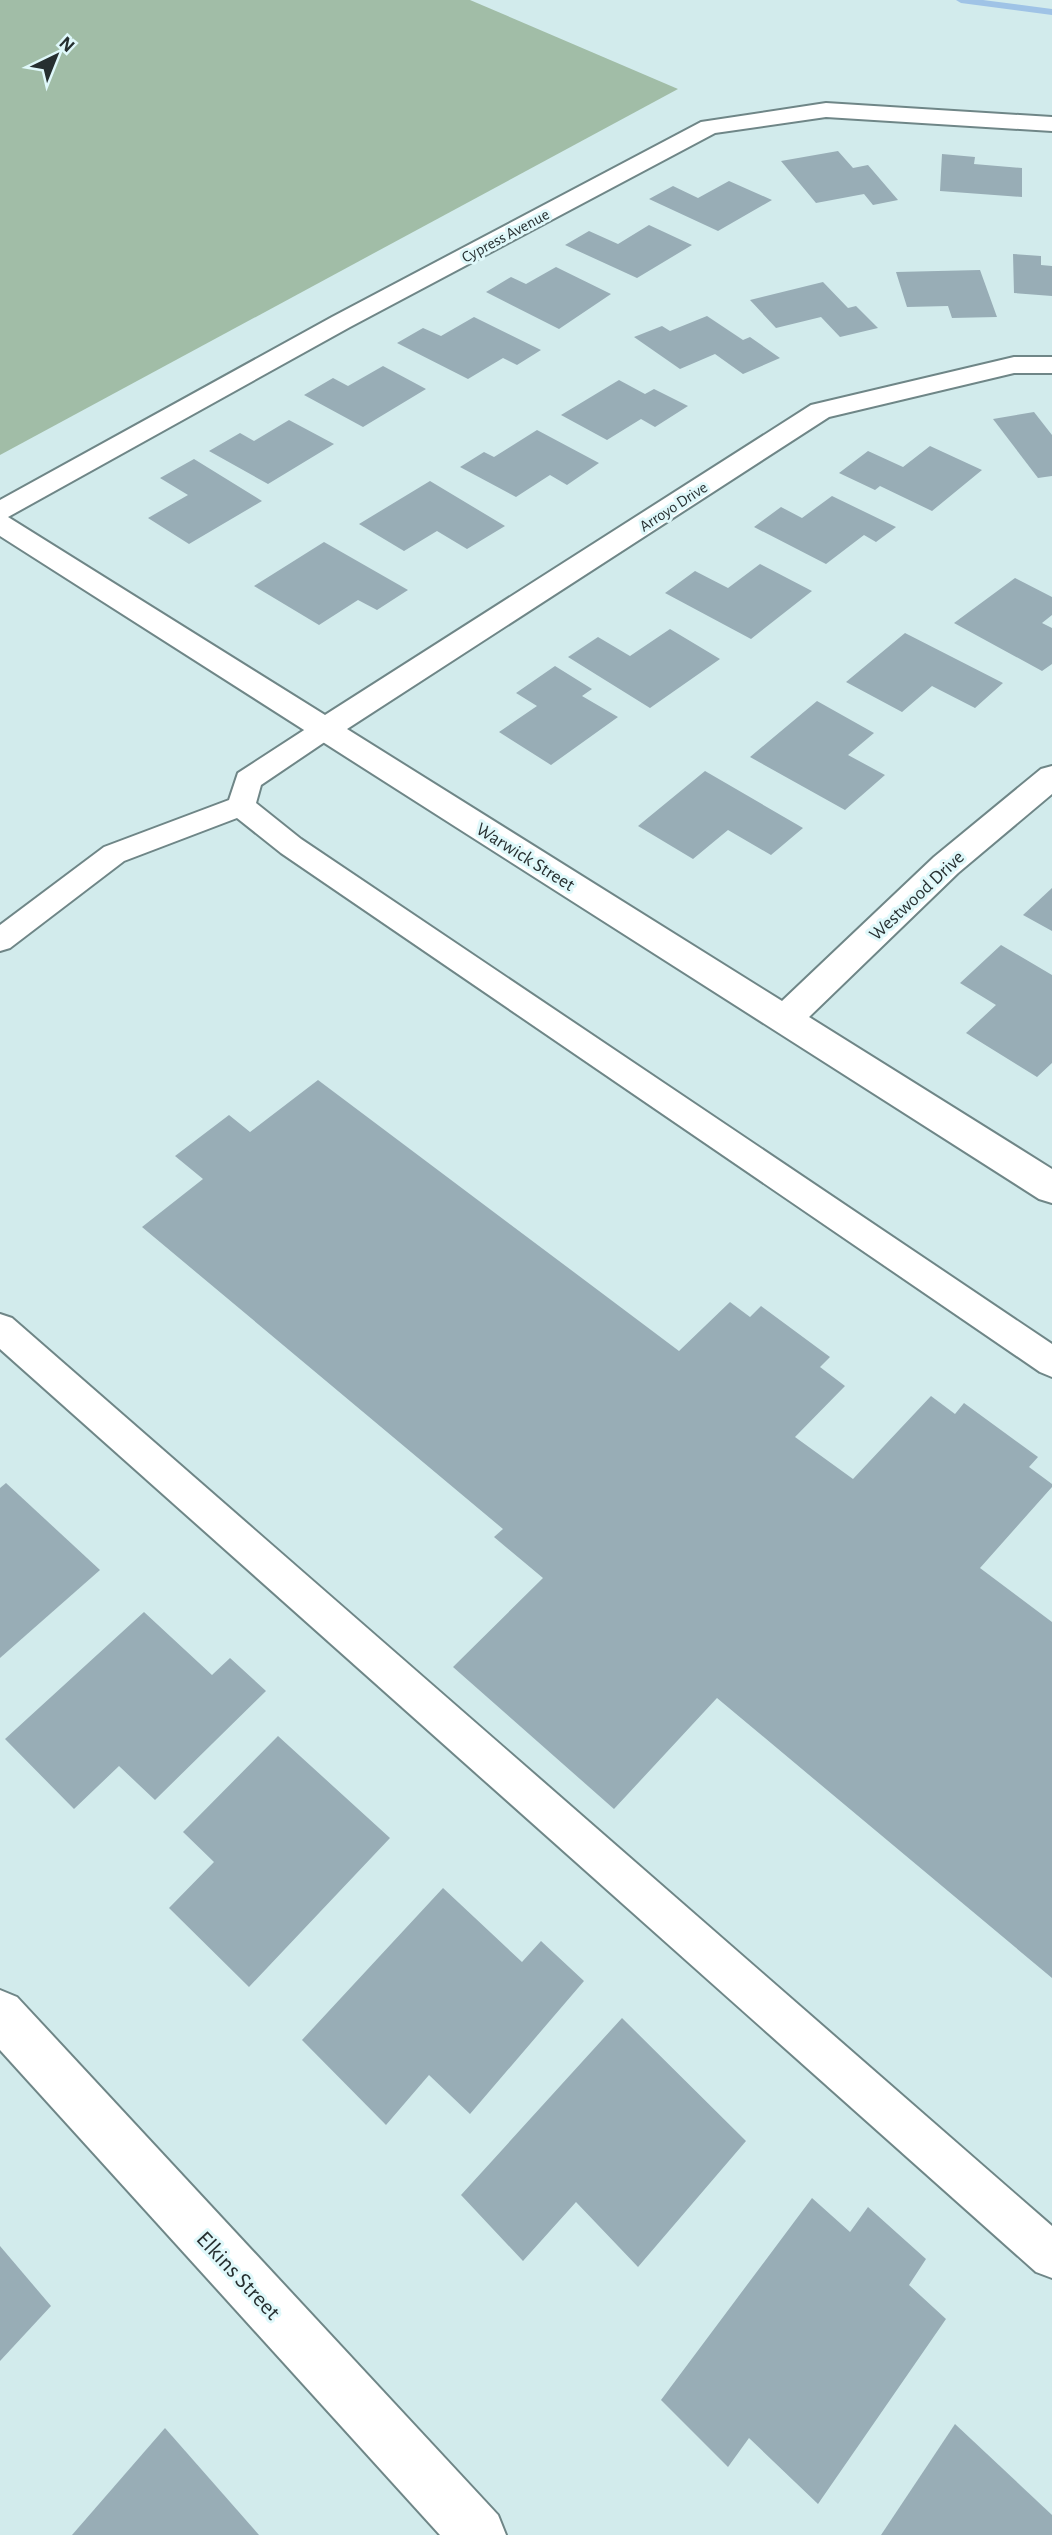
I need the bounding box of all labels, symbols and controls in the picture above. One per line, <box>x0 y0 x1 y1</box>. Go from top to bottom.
north arrow <box>21 21 91 91</box>
text: N <box>55 33 78 56</box>
street label: Cypress Avenue <box>459 206 552 267</box>
street label: Arroyo Drive <box>637 479 711 535</box>
street label: Warwick Street <box>473 820 578 895</box>
street label: Westwood Drive <box>866 848 968 945</box>
street label: Elkins Street <box>192 2228 285 2325</box>

